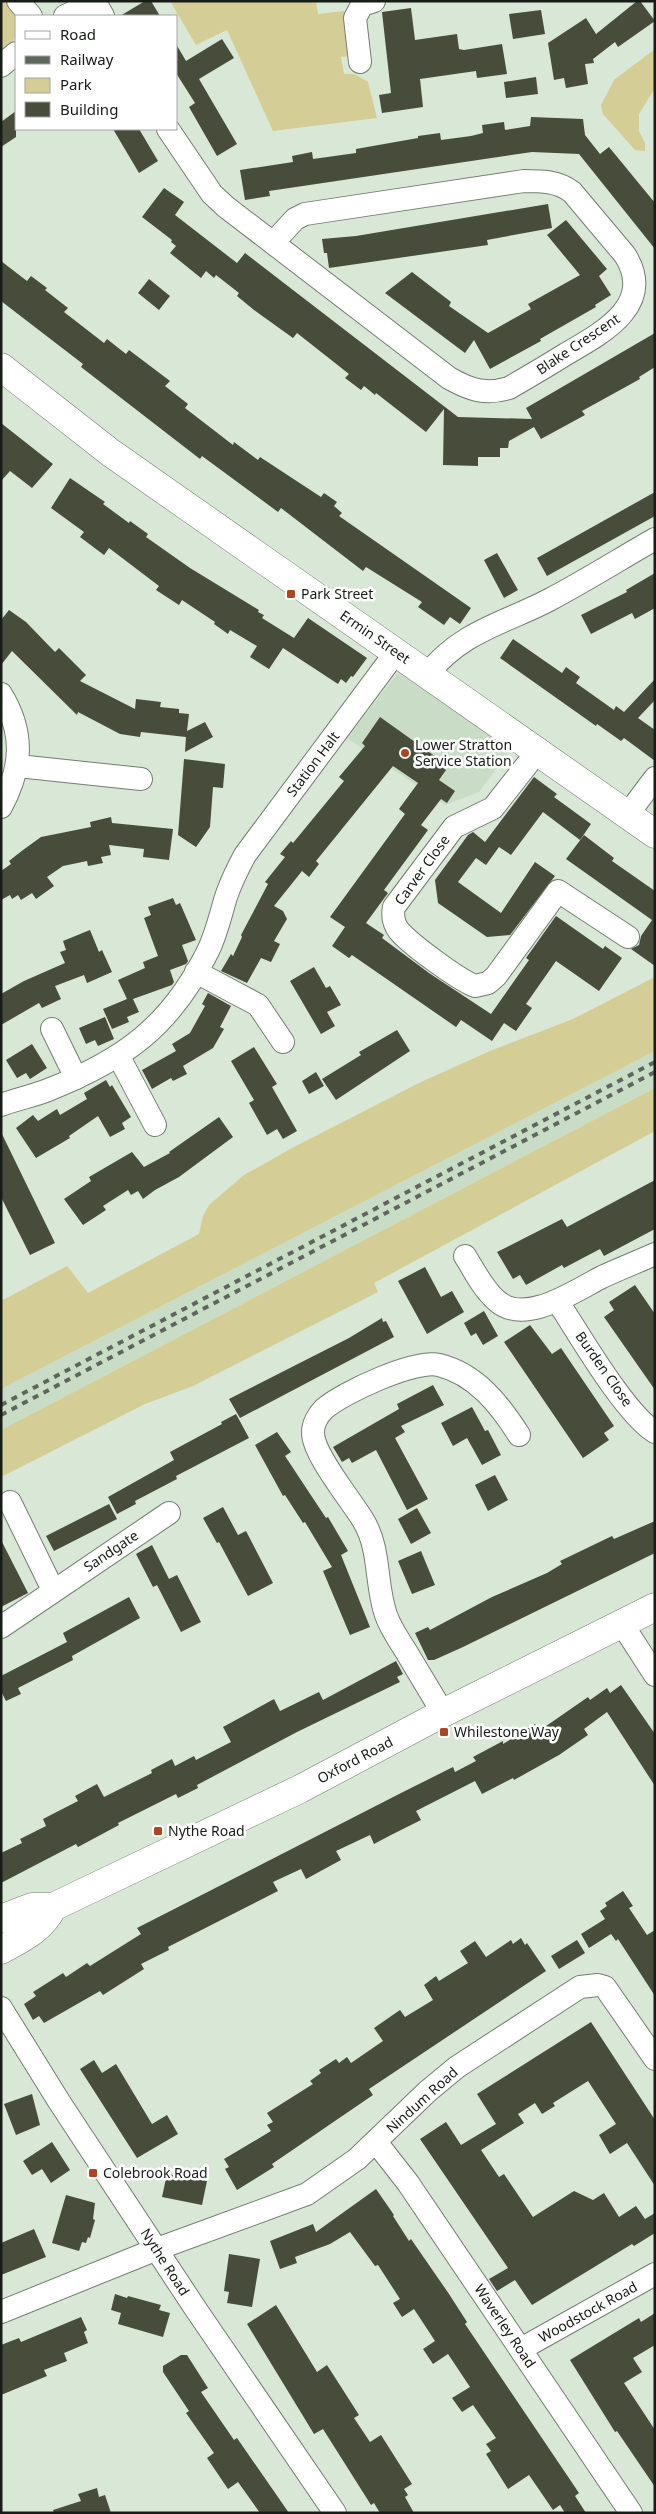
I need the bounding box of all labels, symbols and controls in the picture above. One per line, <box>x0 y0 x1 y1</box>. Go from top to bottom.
legend <box>15 15 178 130</box>
text: Road <box>60 24 96 44</box>
text: Railway <box>60 49 114 69</box>
text: Park <box>60 74 92 94</box>
text: Building <box>60 99 118 119</box>
street label: Blake Crescent <box>532 309 623 379</box>
place label: Park Street <box>301 584 373 603</box>
marker: Park Street <box>285 588 297 600</box>
street label: Ermin Street <box>336 605 414 668</box>
street label: Station Halt <box>282 727 343 800</box>
place label: Lower Stratton Service Station <box>415 735 512 770</box>
marker: Lower Stratton Service Station <box>399 747 411 759</box>
street label: Carver Close <box>390 831 454 909</box>
street label: Burden Close <box>572 1327 637 1410</box>
street label: Sandgate <box>80 1525 142 1576</box>
place label: Whilestone Way <box>454 1722 560 1741</box>
marker: Whilestone Way <box>438 1726 450 1738</box>
street label: Oxford Road <box>314 1732 396 1787</box>
place label: Nythe Road <box>168 1821 245 1840</box>
marker: Nythe Road <box>152 1825 164 1837</box>
street label: Nindum Road <box>382 2062 462 2137</box>
place label: Colebrook Road <box>103 2163 208 2182</box>
marker: Colebrook Road <box>87 2167 99 2179</box>
street label: Nythe Road <box>137 2224 194 2299</box>
street label: Woodstock Road <box>535 2277 640 2347</box>
street label: Waverley Road <box>470 2280 540 2371</box>

